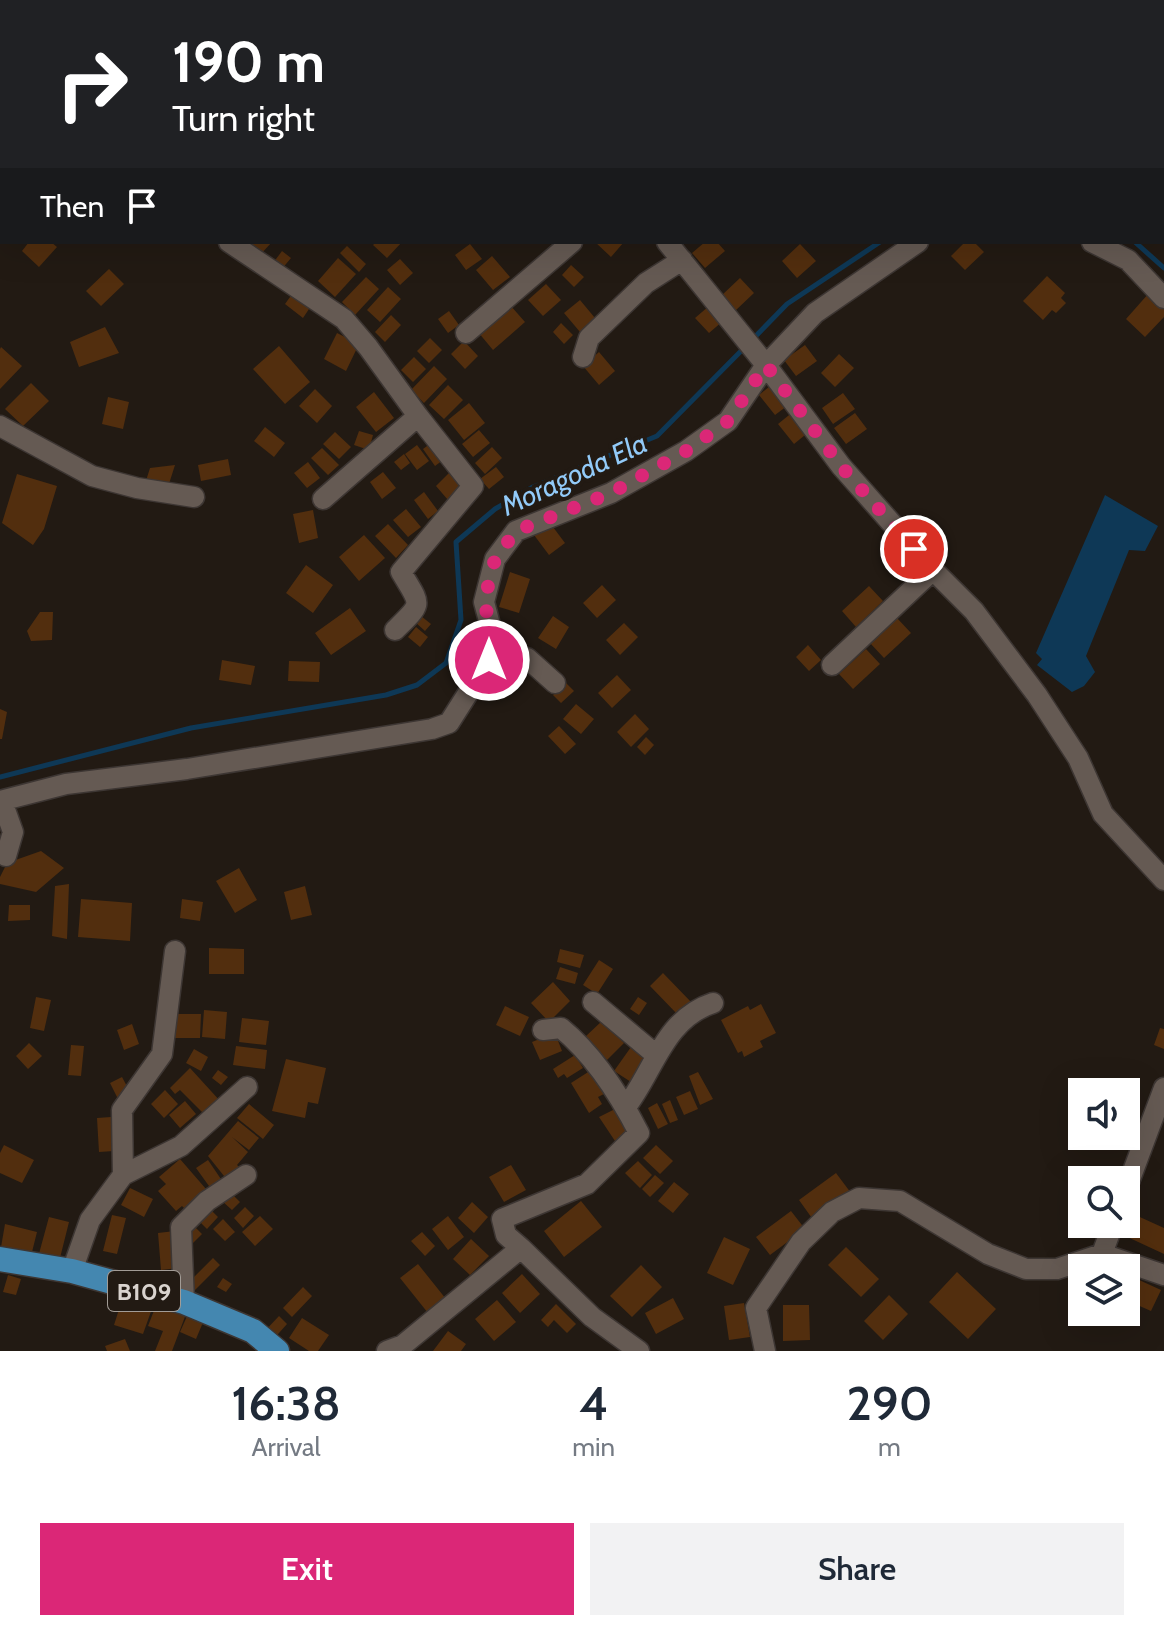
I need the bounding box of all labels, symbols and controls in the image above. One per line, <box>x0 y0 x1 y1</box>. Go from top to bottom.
text: 190 m <box>172 28 325 96</box>
icon: right <box>40 32 144 136</box>
text: Turn right <box>172 96 315 140</box>
icon: arrive <box>120 184 164 228</box>
text: Then <box>40 188 104 225</box>
water label: Moragoda Ela <box>495 425 652 523</box>
pin <box>880 515 948 583</box>
icon: arrive <box>892 527 936 571</box>
position arrow <box>447 618 531 702</box>
map controls <box>1068 1078 1140 1326</box>
button: sound <box>1068 1078 1140 1150</box>
button: search <box>1068 1166 1140 1238</box>
button: layers <box>1068 1254 1140 1326</box>
road number: B109 <box>108 1271 180 1311</box>
text: 16:38 <box>231 1374 341 1432</box>
text: 4 <box>579 1374 608 1432</box>
text: 290 <box>846 1374 933 1432</box>
text: Arrival <box>251 1431 321 1463</box>
text: min <box>572 1431 615 1463</box>
text: m <box>878 1431 901 1463</box>
button: Exit <box>40 1523 574 1615</box>
button: Share <box>590 1523 1124 1615</box>

